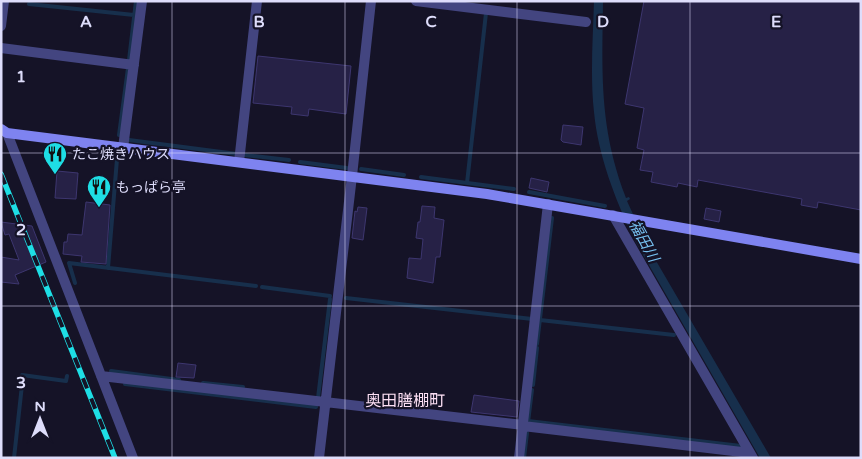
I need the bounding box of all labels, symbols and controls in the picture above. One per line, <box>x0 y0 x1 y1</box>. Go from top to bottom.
text: A <box>80 12 92 32</box>
text: B <box>253 12 265 32</box>
text: C <box>425 12 437 32</box>
text: D <box>597 12 609 32</box>
text: E <box>771 12 781 32</box>
text: 1 <box>16 67 26 87</box>
restaurant icon: たこ焼きハウス <box>42 141 68 175</box>
place label: たこ焼きハウス <box>72 146 170 163</box>
restaurant icon: もっぱら亭 <box>86 174 112 208</box>
place label: もっぱら亭 <box>116 179 186 196</box>
water label: 福田川 <box>625 217 664 267</box>
text: 2 <box>16 220 26 240</box>
text: 3 <box>16 373 26 393</box>
district label: 奥田膳棚町 <box>365 391 445 411</box>
north arrow <box>15 394 65 444</box>
text: N <box>34 398 46 415</box>

